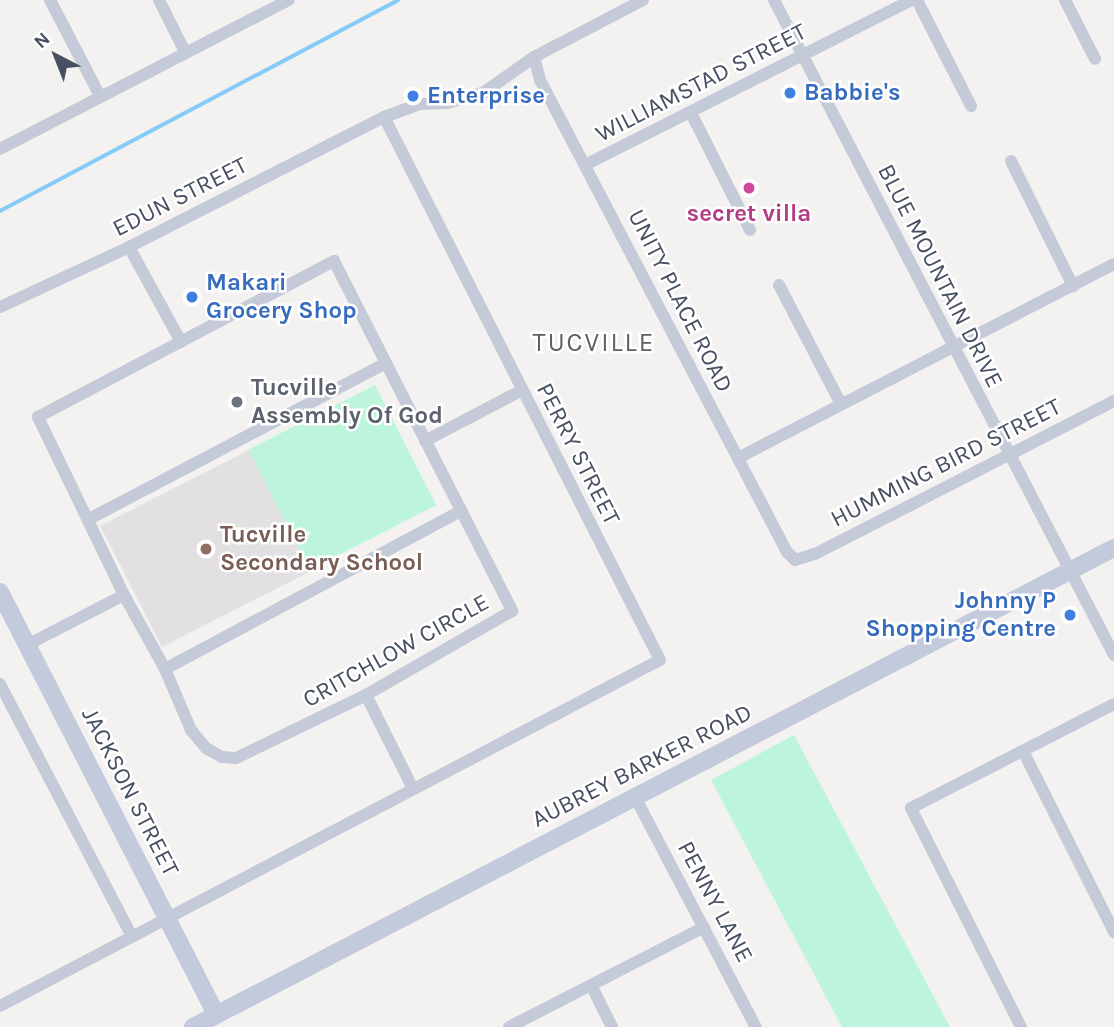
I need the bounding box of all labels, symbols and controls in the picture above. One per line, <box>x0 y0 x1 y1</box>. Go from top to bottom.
street label: WILLIAMSTAD STREET <box>591 17 811 149</box>
north arrow <box>21 21 91 91</box>
text: N <box>30 28 54 53</box>
place label: Babbie's <box>804 79 901 107</box>
place label: Enterprise <box>427 82 545 110</box>
marker: Babbie's <box>782 85 798 101</box>
marker: Enterprise <box>405 88 421 104</box>
street label: EDUN STREET <box>108 151 252 243</box>
street label: BLUE MOUNTAIN DRIVE <box>871 160 1009 392</box>
marker: secret villa <box>741 180 757 196</box>
place label: secret villa <box>687 200 811 228</box>
street label: UNITY PLACE ROAD <box>621 205 739 397</box>
place label: Makari Grocery Shop <box>206 269 357 325</box>
marker: Makari Grocery Shop <box>184 289 200 305</box>
district label: TUCVILLE <box>534 327 654 359</box>
place label: Tucville Assembly Of God <box>251 374 443 430</box>
street label: PERRY STREET <box>530 378 626 530</box>
street label: HUMMING BIRD STREET <box>826 392 1066 534</box>
marker: Tucville Assembly Of God <box>229 394 245 410</box>
place label: Tucville Secondary School <box>220 521 423 577</box>
marker: Tucville Secondary School <box>198 541 214 557</box>
place label: Johnny P Shopping Centre <box>866 587 1056 643</box>
street label: CRITCHLOW CIRCLE <box>298 588 494 714</box>
marker: Johnny P Shopping Centre <box>1062 607 1078 623</box>
street label: AUBREY BARKER ROAD <box>527 698 757 834</box>
street label: JACKSON STREET <box>75 703 185 881</box>
street label: PENNY LANE <box>671 836 759 968</box>

